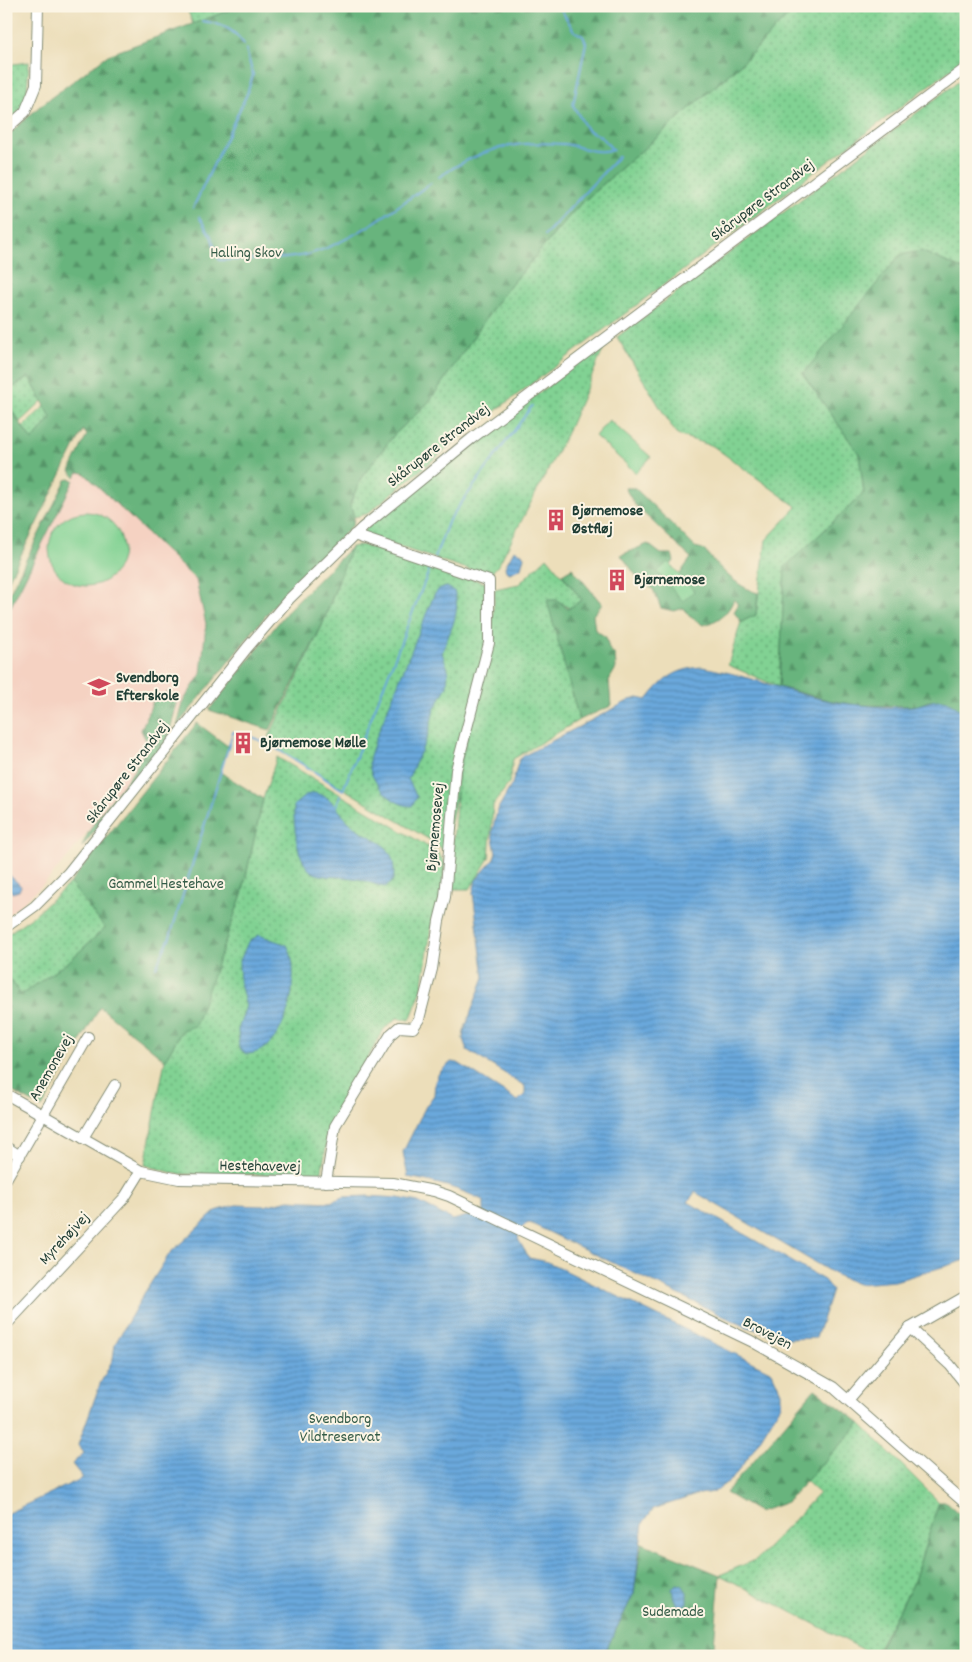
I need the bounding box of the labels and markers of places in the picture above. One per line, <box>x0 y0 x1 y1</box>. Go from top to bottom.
place label: Bjørnemose Østfløj <box>572 500 643 541</box>
building icon: Bjørnemose Østfløj <box>543 507 569 533</box>
building icon: Bjørnemose <box>604 567 630 593</box>
place label: Bjørnemose <box>634 569 705 592</box>
place label: Svendborg Efterskole <box>116 667 179 708</box>
school or university icon: Svendborg Efterskole <box>86 674 112 700</box>
building icon: Bjørnemose Mølle <box>230 730 256 756</box>
place label: Bjørnemose Mølle <box>260 732 366 755</box>

